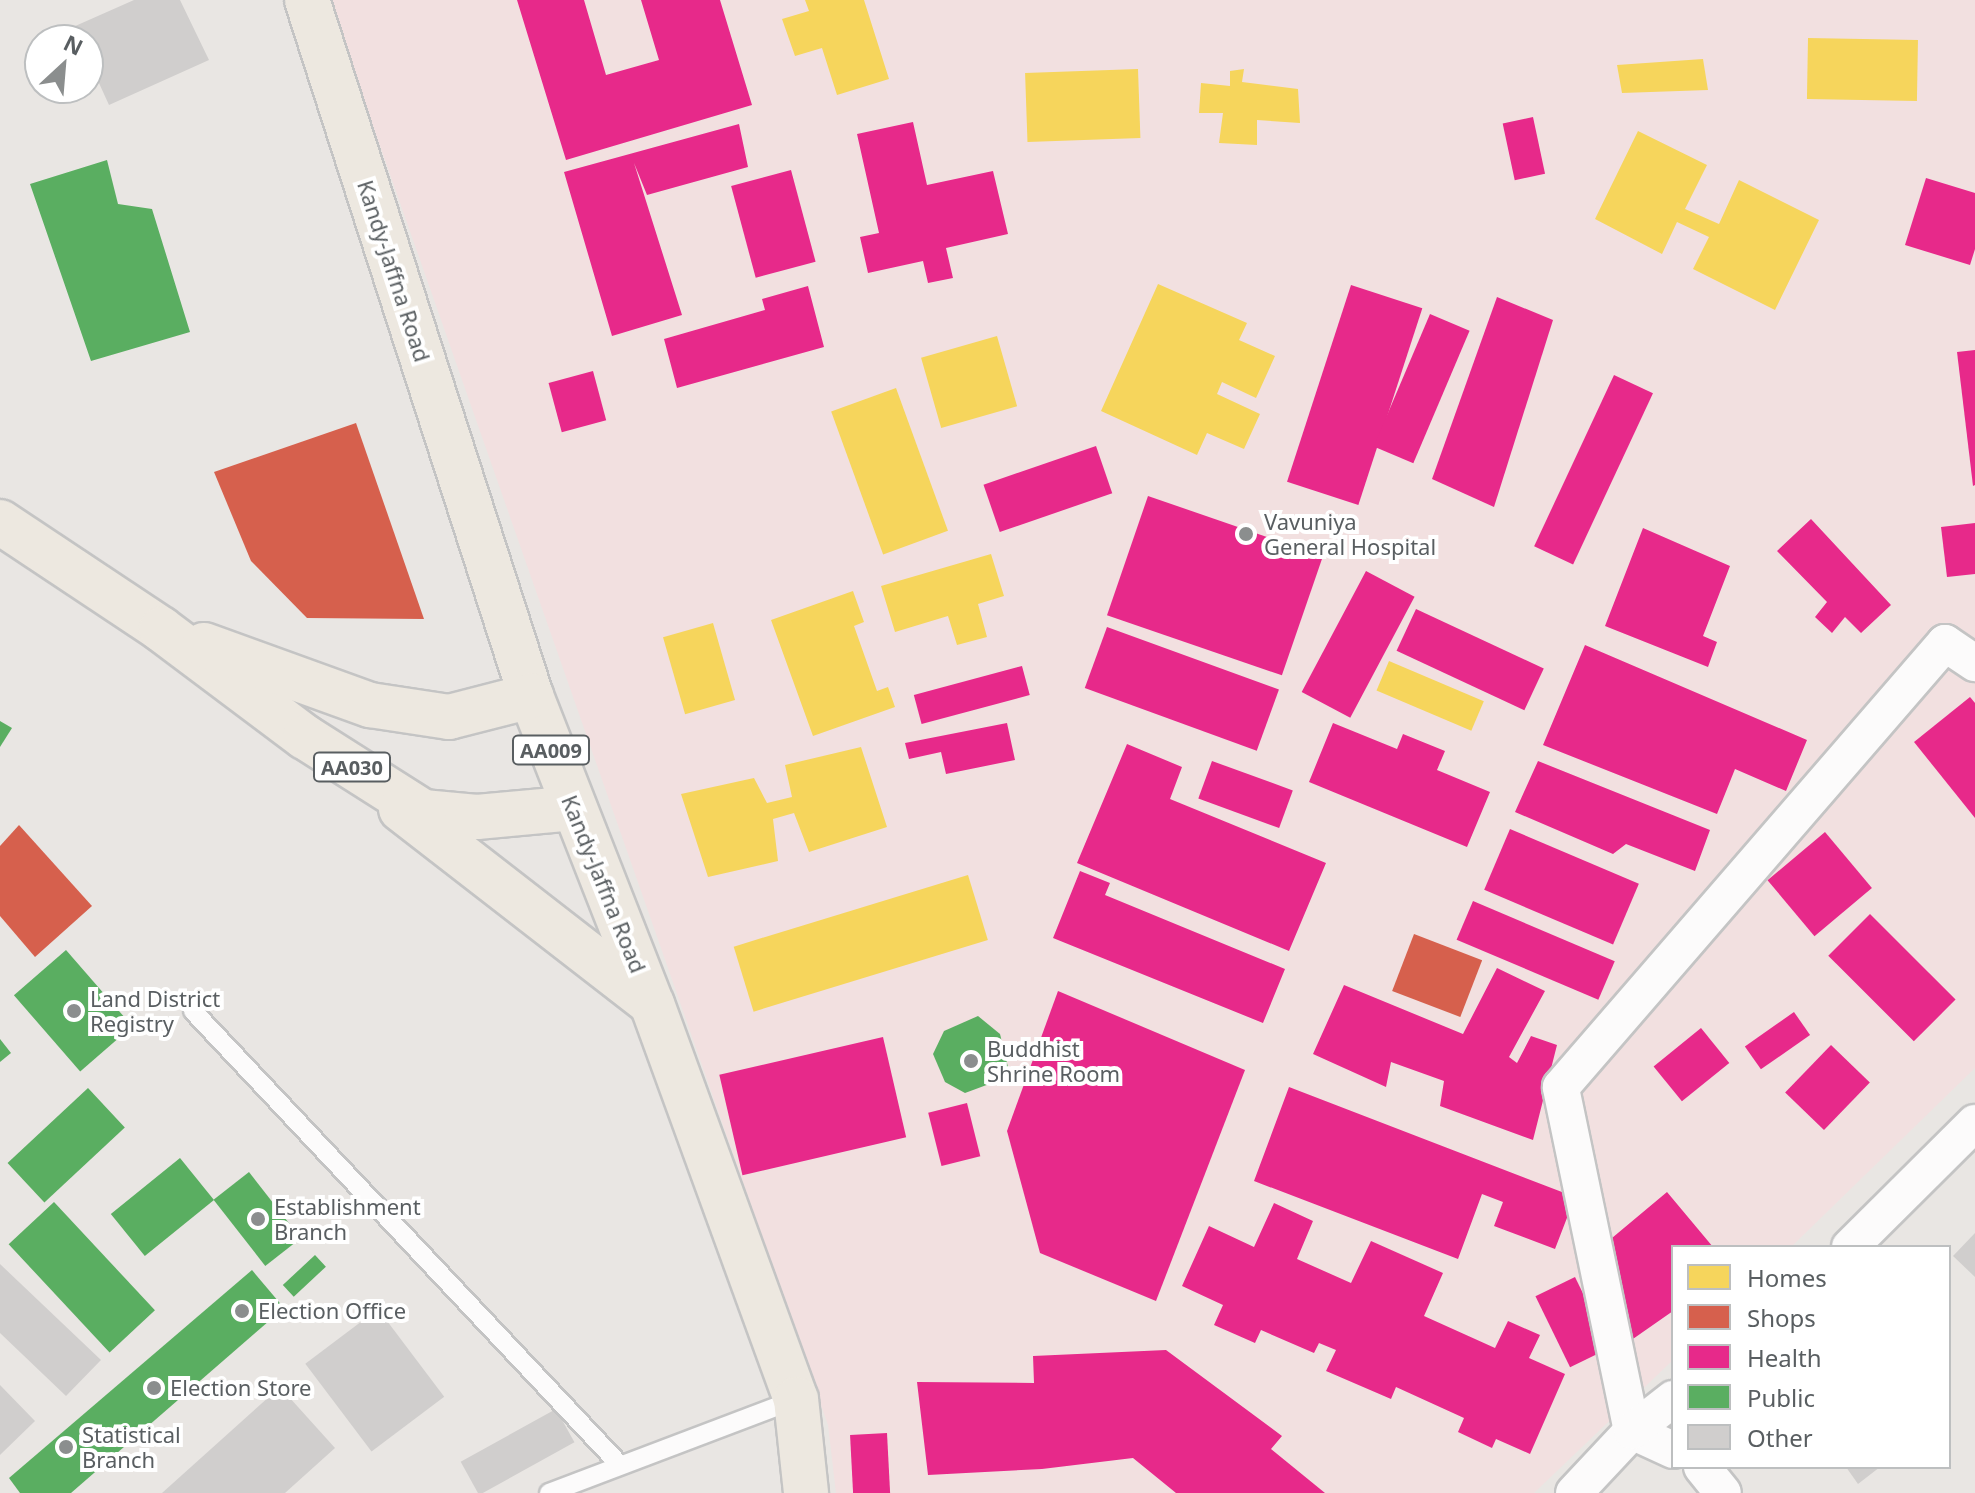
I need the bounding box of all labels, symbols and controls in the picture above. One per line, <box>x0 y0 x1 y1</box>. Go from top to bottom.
north arrow <box>24 24 104 104</box>
text: N <box>59 27 88 62</box>
street label: Kandy-Jaffna Road <box>352 177 436 365</box>
place label: Vavuniya General Hospital <box>1264 508 1436 560</box>
marker: Vavuniya General Hospital <box>1235 523 1257 545</box>
road number: AA009 <box>511 734 591 766</box>
road number: AA030 <box>312 751 392 783</box>
street label: Kandy-Jaffna Road <box>556 791 652 977</box>
place label: Land District Registry <box>90 985 220 1036</box>
marker: Land District Registry <box>65 1002 83 1020</box>
place label: Buddhist Shrine Room <box>987 1035 1120 1086</box>
marker: Buddhist Shrine Room <box>962 1052 980 1070</box>
place label: Establishment Branch <box>274 1193 421 1244</box>
marker: Establishment Branch <box>249 1210 267 1228</box>
legend <box>1671 1245 1951 1469</box>
text: Homes <box>1747 1261 1827 1294</box>
place label: Election Office <box>258 1298 406 1324</box>
text: Shops <box>1747 1301 1816 1334</box>
marker: Election Office <box>233 1302 251 1320</box>
text: Health <box>1747 1341 1821 1374</box>
place label: Election Store <box>170 1375 312 1401</box>
marker: Election Store <box>145 1379 163 1397</box>
text: Public <box>1747 1381 1815 1414</box>
place label: Statistical Branch <box>82 1421 181 1472</box>
text: Other <box>1747 1421 1813 1454</box>
marker: Statistical Branch <box>57 1438 75 1456</box>

